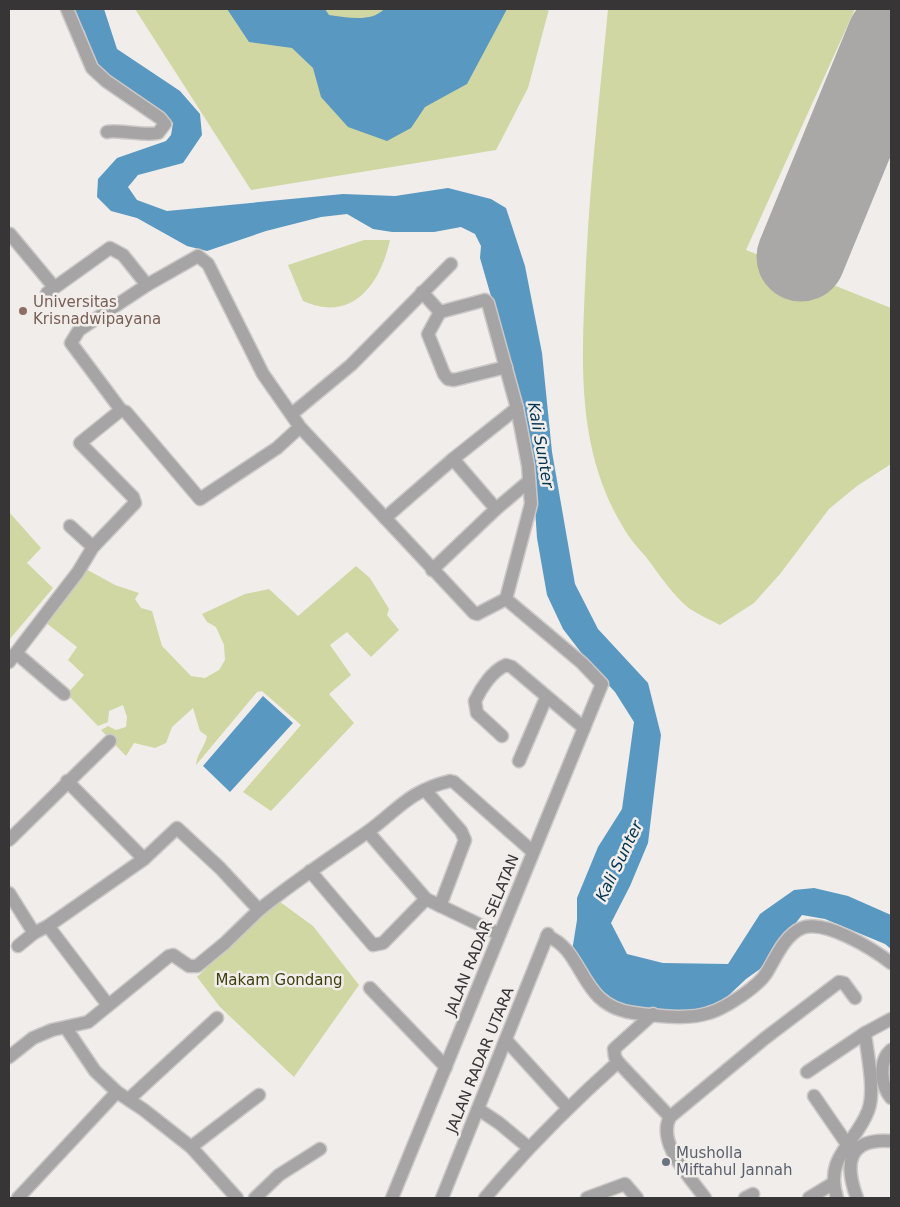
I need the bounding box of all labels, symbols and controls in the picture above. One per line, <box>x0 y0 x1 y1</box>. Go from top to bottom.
place label: Universitas Krisnadwipayana <box>33 293 161 328</box>
marker: Universitas Krisnadwipayana <box>17 305 29 317</box>
water label: Kali Sunter <box>524 401 558 491</box>
water label: Kali Sunter <box>591 817 647 904</box>
street label: JALAN RADAR SELATAN <box>441 852 523 1019</box>
park label: Makam Gondang <box>215 971 343 989</box>
street label: JALAN RADAR UTARA <box>442 984 518 1136</box>
place label: Musholla Miftahul Jannah <box>676 1144 792 1179</box>
marker: Musholla Miftahul Jannah <box>660 1156 672 1168</box>

